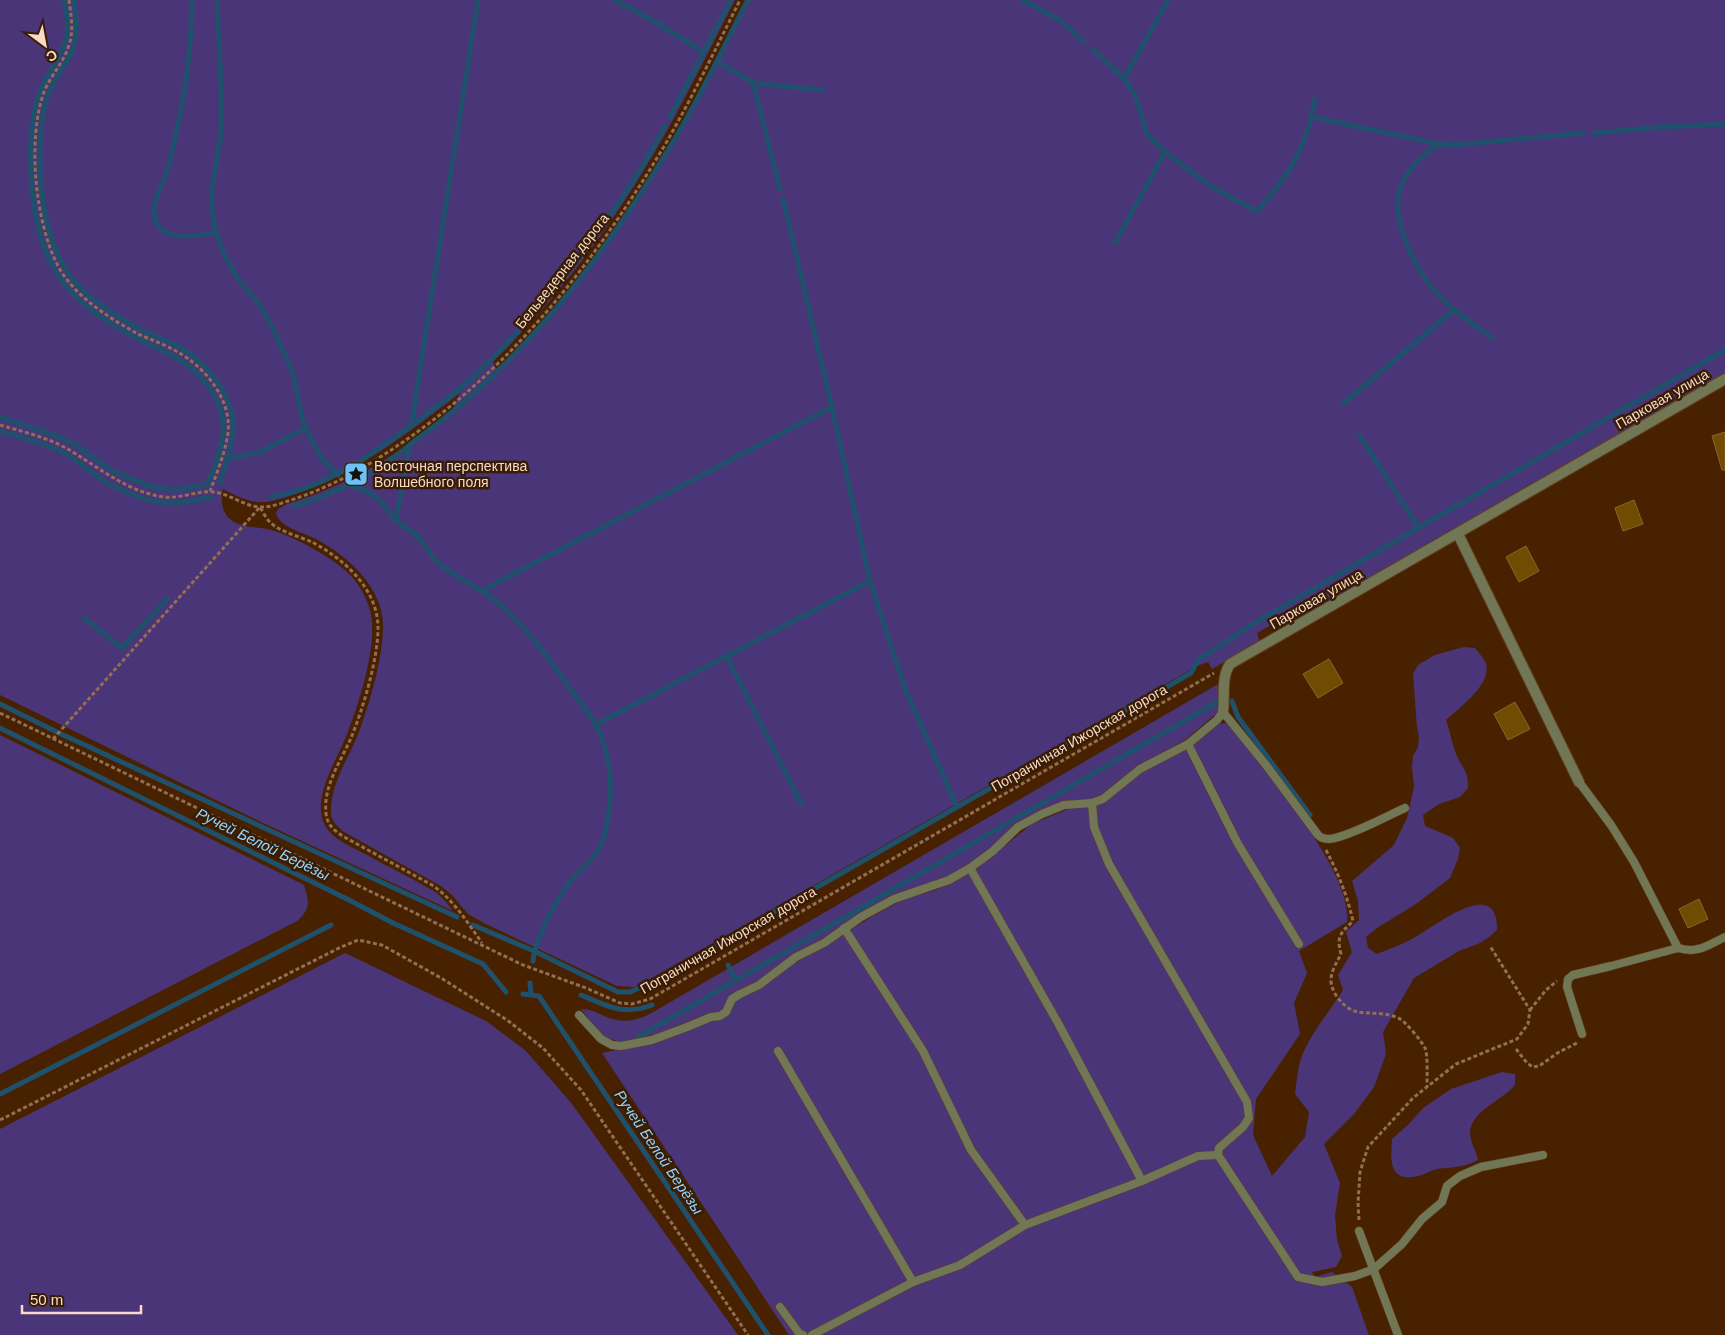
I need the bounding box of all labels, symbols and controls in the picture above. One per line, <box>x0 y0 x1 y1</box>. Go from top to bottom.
north arrow <box>20 20 70 70</box>
text: С <box>43 47 60 65</box>
street label: Бельведерная дорога <box>512 210 612 332</box>
street label: Парковая улица <box>1613 366 1712 432</box>
place label: Восточная перспектива Волшебного поля <box>374 458 527 490</box>
place icon: Восточная перспектива Волшебного поля <box>343 461 369 487</box>
street label: Парковая улица <box>1267 566 1366 632</box>
street label: Пограничная Ижорская дорога <box>988 681 1170 795</box>
water label: Ручей Белой Берёзы <box>194 804 332 884</box>
street label: Пограничная Ижорская дорога <box>637 883 819 997</box>
water label: Ручей Белой Берёзы <box>611 1087 707 1217</box>
scale bar <box>22 1282 141 1314</box>
text: 50 m <box>30 1291 63 1308</box>

